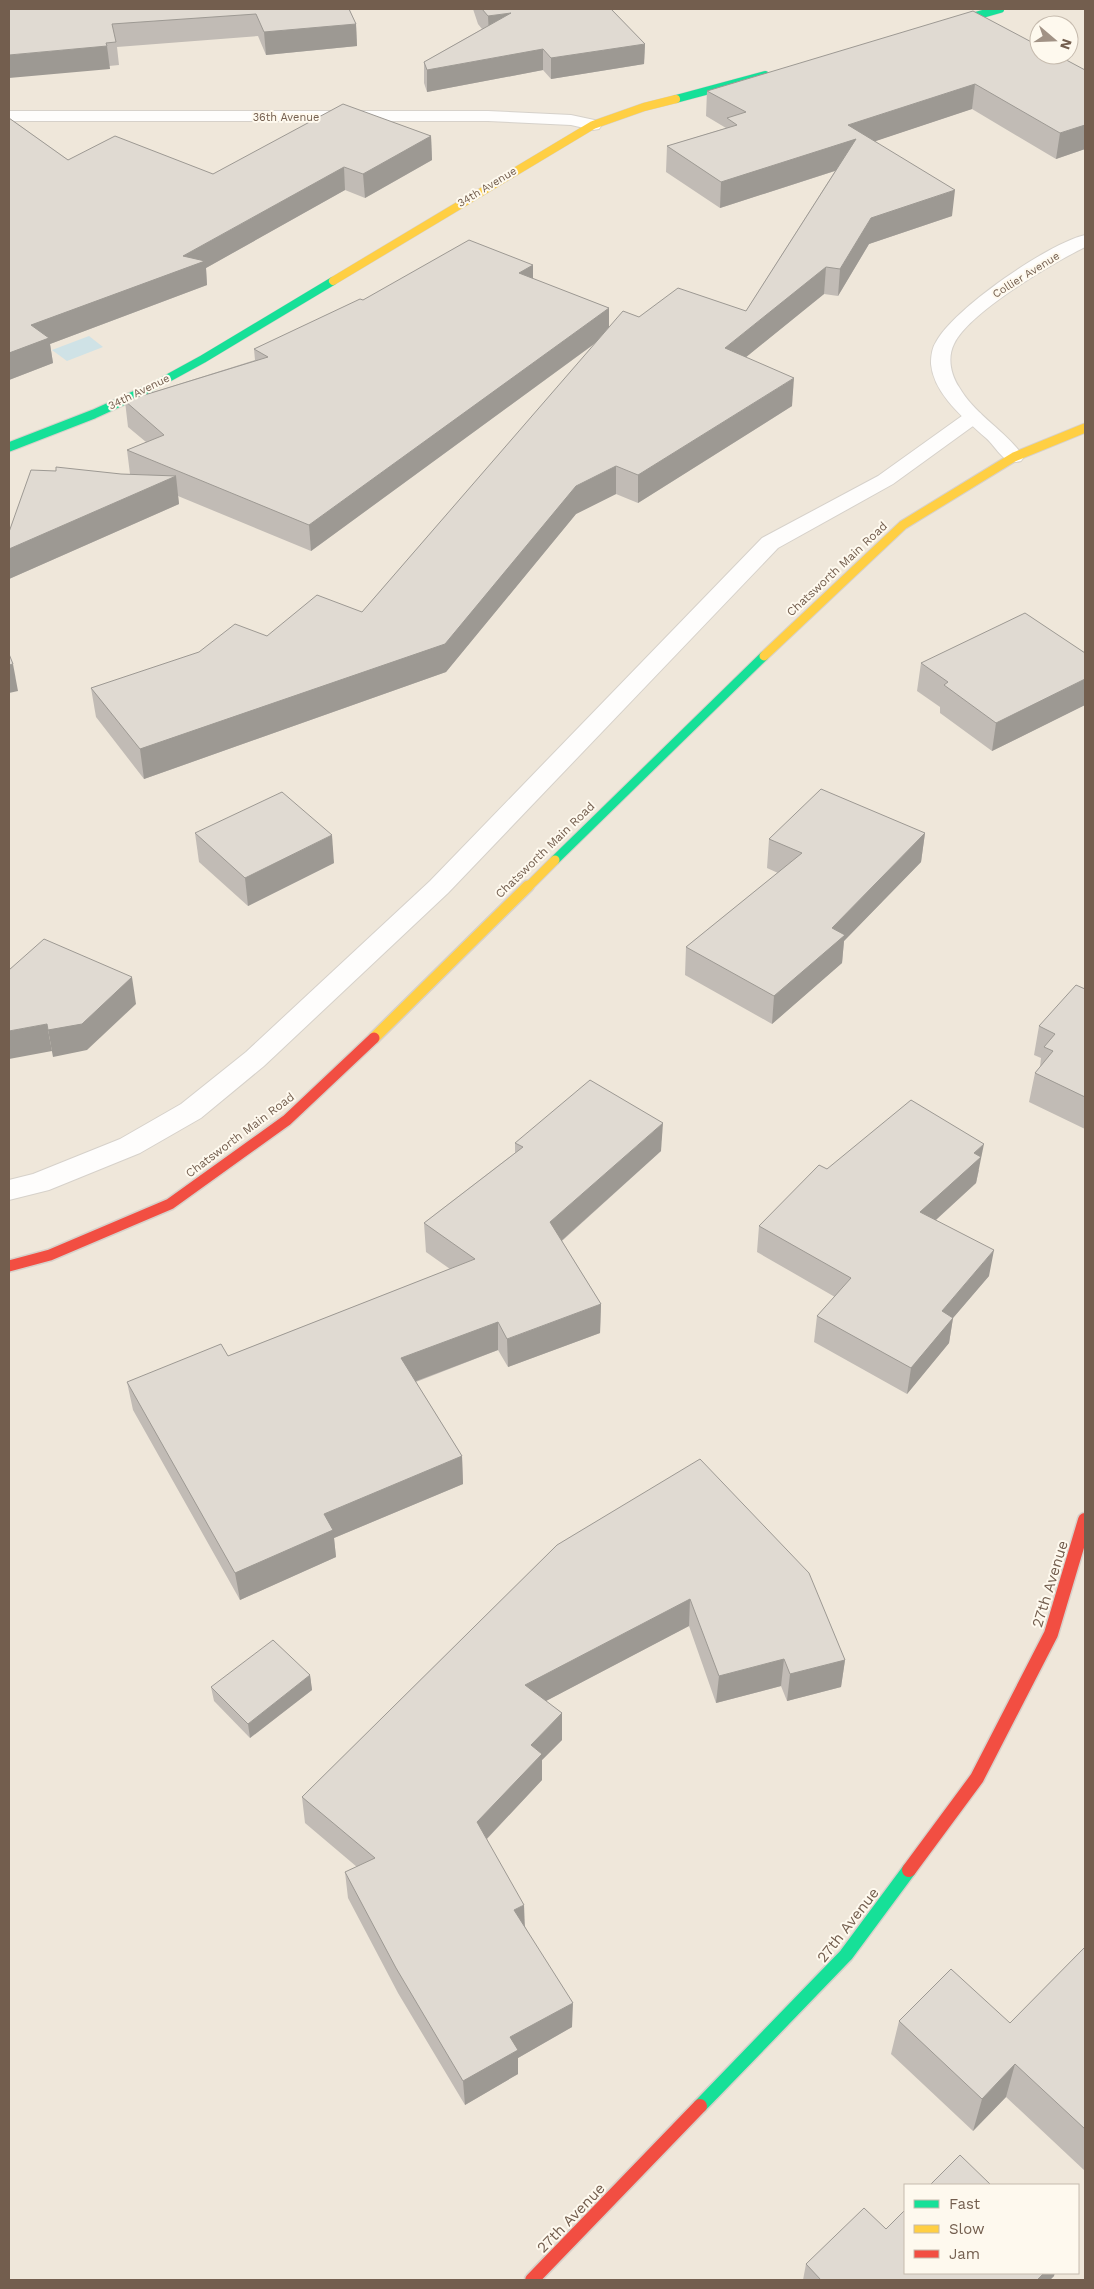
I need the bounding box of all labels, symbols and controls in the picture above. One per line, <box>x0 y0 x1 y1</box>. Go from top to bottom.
north arrow <box>1029 15 1079 65</box>
text: N <box>1057 37 1076 52</box>
street label: 36th Avenue <box>253 111 319 124</box>
street label: 34th Avenue <box>455 164 519 210</box>
street label: Collier Avenue <box>990 249 1062 301</box>
street label: 34th Avenue <box>106 372 172 412</box>
street label: Chatsworth Main Road <box>784 519 890 619</box>
street label: Chatsworth Main Road <box>493 799 597 901</box>
street label: Chatsworth Main Road <box>183 1090 297 1180</box>
street label: 27th Avenue <box>1028 1538 1072 1630</box>
street label: 27th Avenue <box>813 1884 883 1966</box>
street label: 27th Avenue <box>533 2179 609 2257</box>
legend <box>904 2184 1079 2274</box>
text: Fast <box>949 2195 981 2213</box>
text: Slow <box>949 2220 985 2238</box>
text: Jam <box>949 2245 980 2263</box>

